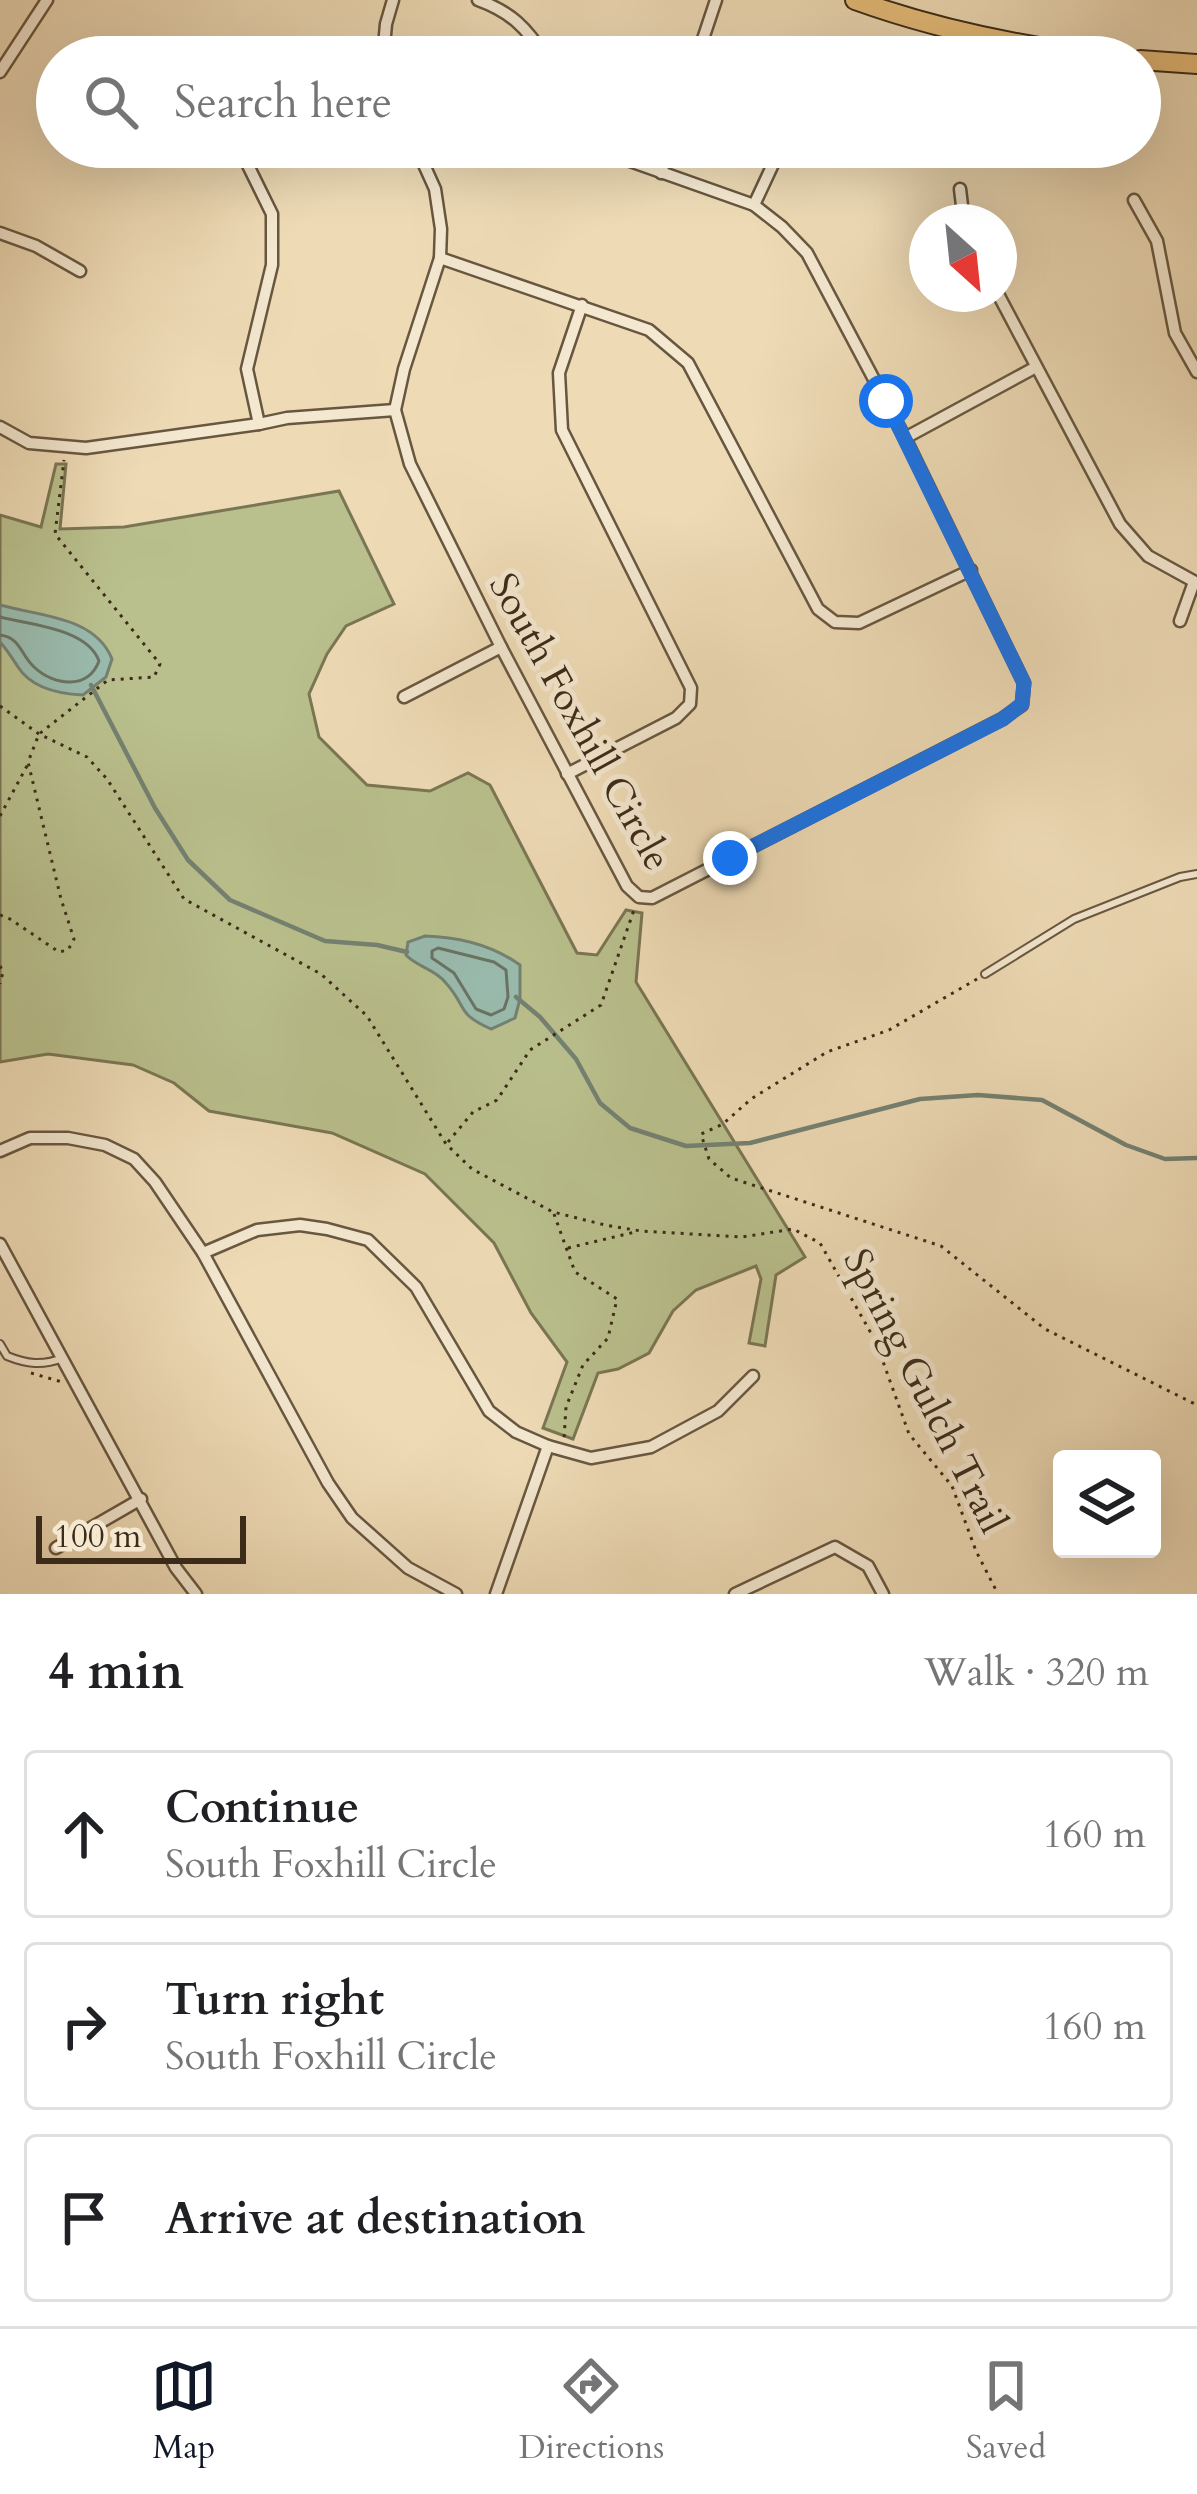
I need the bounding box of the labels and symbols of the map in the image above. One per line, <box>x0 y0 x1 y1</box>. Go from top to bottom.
north arrow <box>909 204 1017 312</box>
route start <box>859 374 913 428</box>
street label: South Foxhill Circle <box>476 564 684 880</box>
route end <box>703 831 757 885</box>
street label: Spring Gulch Trail <box>830 1240 1020 1542</box>
scale bar <box>36 1510 246 1563</box>

